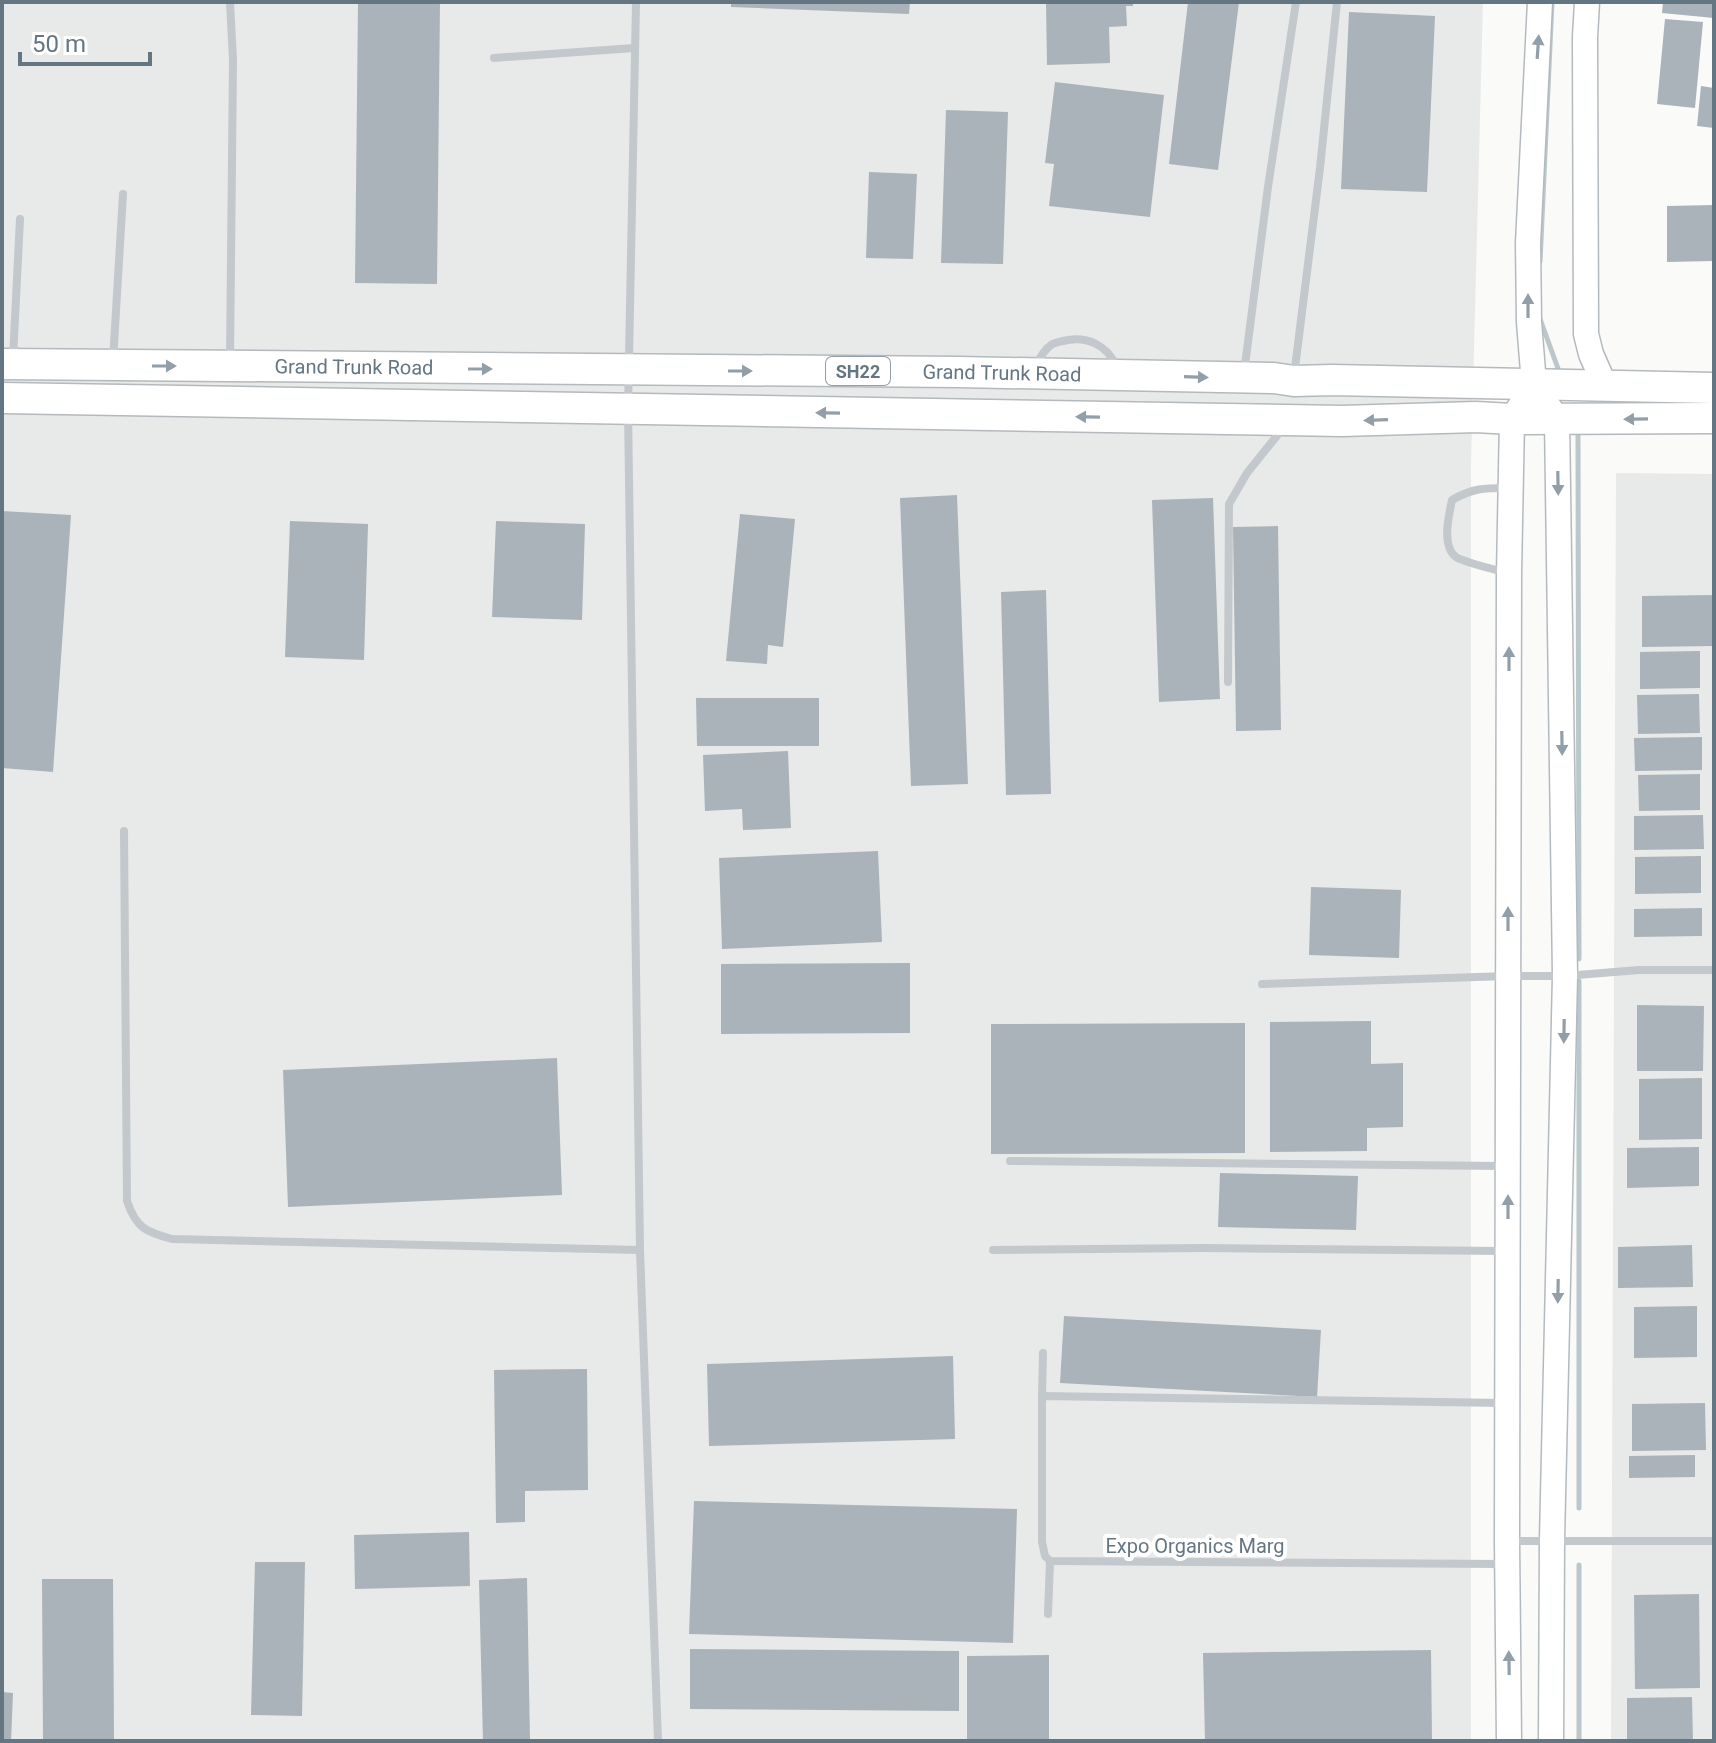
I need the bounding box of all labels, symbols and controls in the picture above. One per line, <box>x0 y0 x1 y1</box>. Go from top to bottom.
scale bar <box>20 16 150 66</box>
text: 50 m <box>32 30 86 58</box>
one-way arrow <box>1532 34 1545 59</box>
one-way arrow <box>1522 293 1535 318</box>
street label: Grand Trunk Road <box>274 354 434 380</box>
road number: SH22 <box>826 357 890 385</box>
one-way arrow <box>152 360 177 372</box>
street label: Grand Trunk Road <box>922 360 1082 386</box>
one-way arrow <box>468 362 493 375</box>
one-way arrow <box>728 365 753 377</box>
one-way arrow <box>1184 370 1209 383</box>
one-way arrow <box>815 406 840 419</box>
one-way arrow <box>1075 411 1100 423</box>
one-way arrow <box>1623 413 1648 425</box>
one-way arrow <box>1363 414 1388 427</box>
one-way arrow <box>1551 471 1564 496</box>
one-way arrow <box>1503 646 1515 671</box>
one-way arrow <box>1555 731 1568 756</box>
one-way arrow <box>1502 906 1514 931</box>
one-way arrow <box>1557 1019 1570 1044</box>
one-way arrow <box>1502 1194 1514 1219</box>
one-way arrow <box>1551 1279 1564 1304</box>
street label: Expo Organics Marg <box>1105 1534 1285 1558</box>
one-way arrow <box>1503 1650 1515 1675</box>

